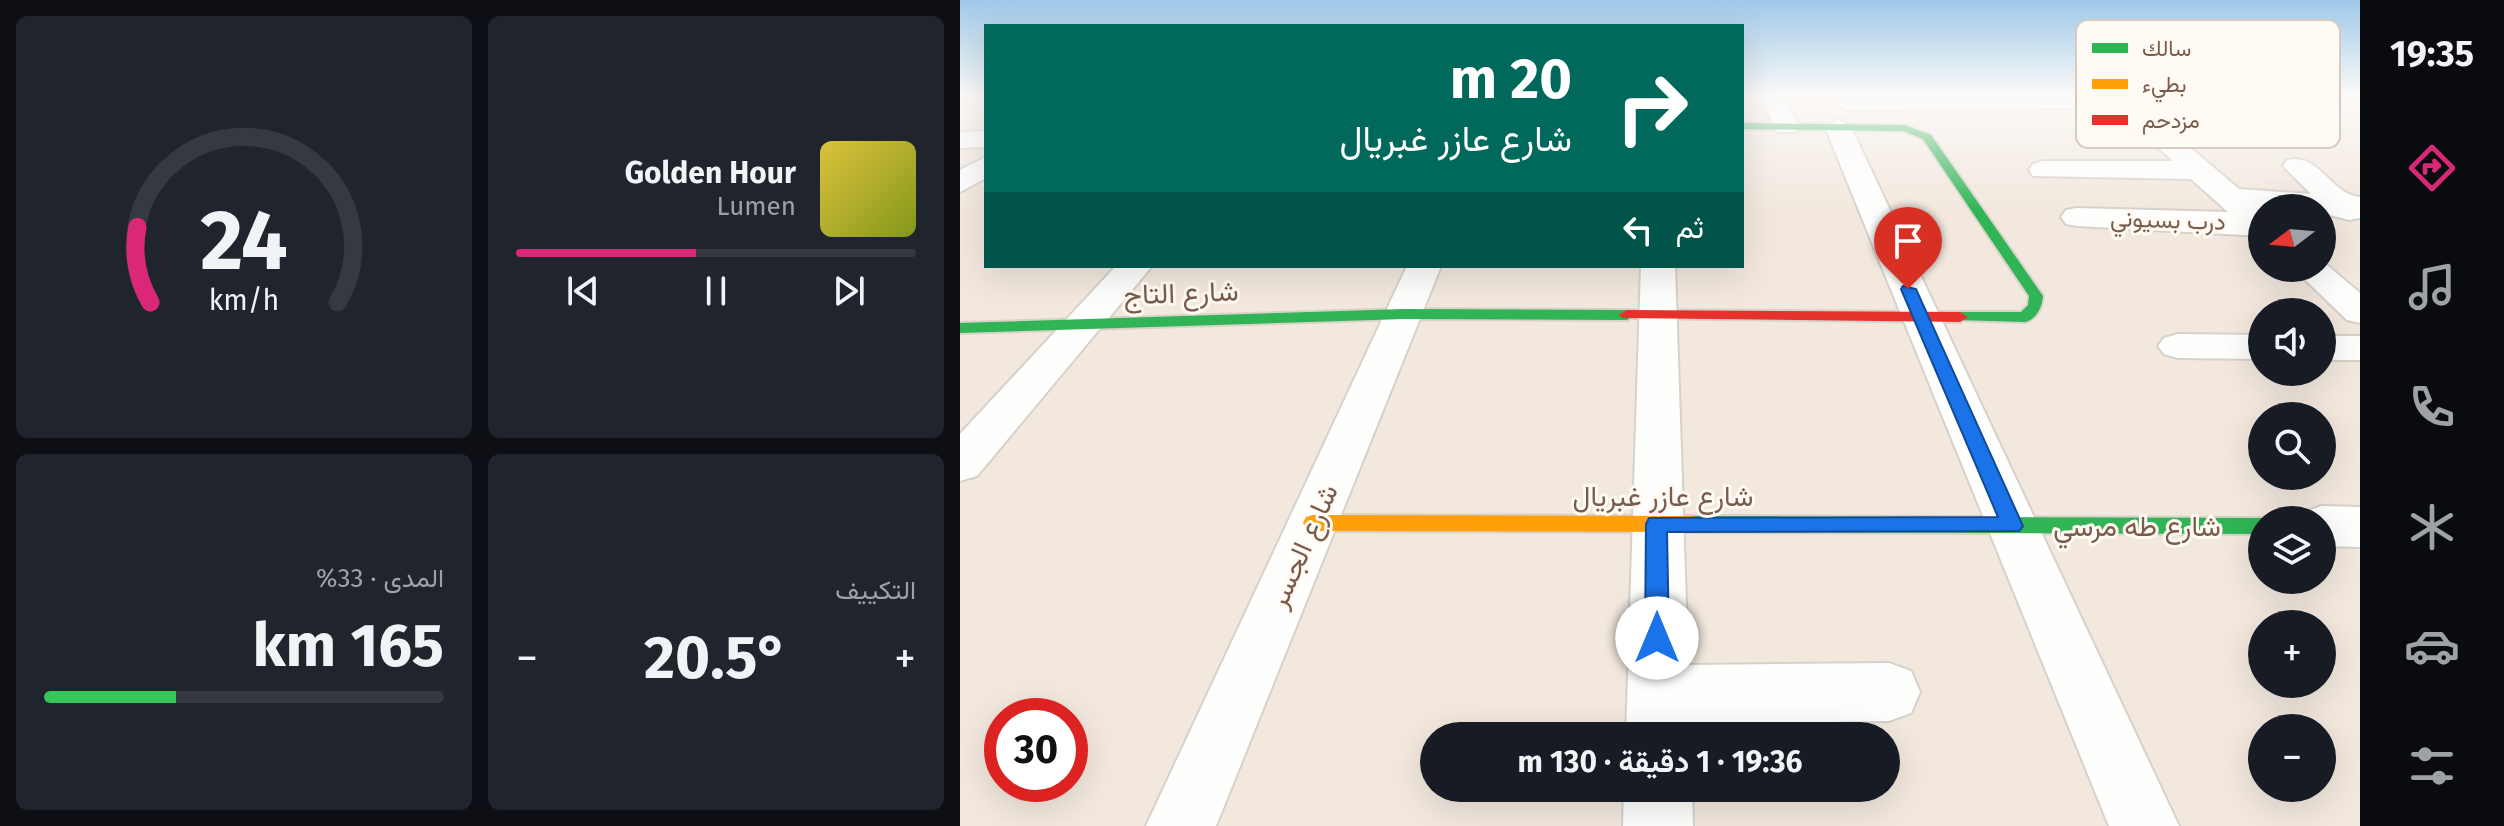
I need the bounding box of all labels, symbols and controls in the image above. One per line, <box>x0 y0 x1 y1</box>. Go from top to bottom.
legend <box>2076 20 2340 148</box>
text: 19:35 <box>2390 32 2474 76</box>
text: سالك <box>2142 35 2191 62</box>
text: 20 m <box>1450 46 1572 113</box>
icon: right <box>1600 56 1704 160</box>
text: بطيء <box>2142 71 2187 103</box>
text: مزدحم <box>2142 107 2200 135</box>
text: شارع عازر غبريال <box>1339 117 1572 161</box>
icon: directions <box>2404 140 2460 196</box>
text: Golden Hour <box>625 155 796 191</box>
text: 24 <box>200 190 288 290</box>
text: Lumen <box>717 191 796 222</box>
north arrow <box>2248 194 2336 282</box>
map controls <box>2248 194 2336 802</box>
street label: درب بسيوني <box>2110 204 2226 241</box>
pin <box>1874 207 1942 289</box>
icon: left <box>1616 208 1660 252</box>
text: ثم <box>1676 210 1704 246</box>
icon: arrive <box>1886 219 1930 263</box>
icon: music <box>2404 259 2460 315</box>
icon: previous <box>561 269 605 313</box>
icon: pause <box>694 269 738 313</box>
icon: next <box>827 269 871 313</box>
street label: شارع التاج <box>1123 275 1239 313</box>
text: km/h <box>209 283 279 318</box>
button: sound <box>2248 298 2336 386</box>
icon: phone <box>2404 379 2460 435</box>
button: search <box>2248 402 2336 490</box>
street label: شارع الجسر <box>1261 479 1347 615</box>
street label: شارع عازر غبريال <box>1573 480 1753 515</box>
icon: climate <box>2404 499 2460 555</box>
button: layers <box>2248 506 2336 594</box>
street label: شارع طه مرسي <box>2053 510 2221 549</box>
text: المدى · 33% <box>316 563 444 594</box>
text: التكييف <box>835 575 916 606</box>
position arrow <box>1615 596 1699 680</box>
text: 165 km <box>252 610 444 682</box>
button: + <box>2248 610 2336 698</box>
icon: car <box>2404 618 2460 674</box>
text: 20.5° <box>644 622 788 694</box>
text: − <box>516 632 538 685</box>
text: + <box>894 632 916 685</box>
speed limit sign: 30 <box>984 698 1088 802</box>
button: − <box>2248 714 2336 802</box>
icon: filters <box>2404 738 2460 794</box>
text: 19:36 · 1 دقيقة · 130 m <box>1517 744 1803 780</box>

